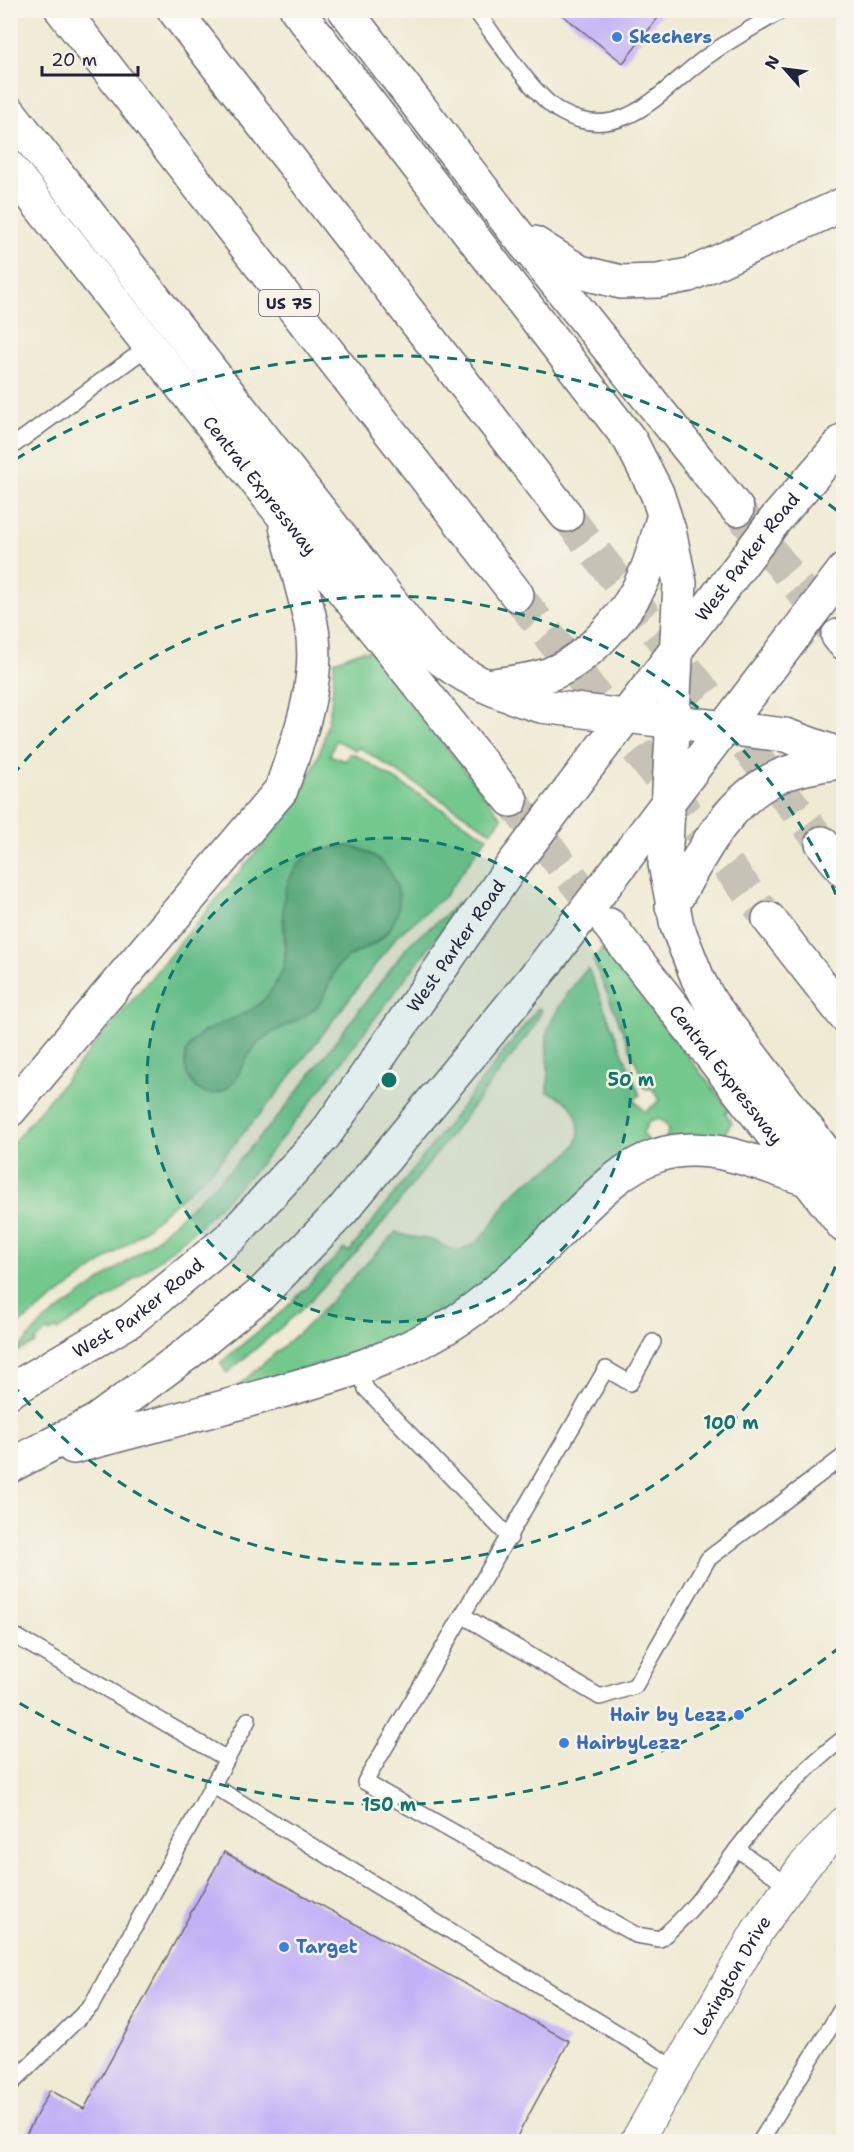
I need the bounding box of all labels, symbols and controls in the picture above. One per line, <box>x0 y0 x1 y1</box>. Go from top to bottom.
place label: Skechers <box>629 25 712 49</box>
marker: Skechers <box>610 30 624 44</box>
scale bar <box>42 39 138 77</box>
north arrow <box>755 39 815 99</box>
text: 20 m <box>51 48 97 72</box>
text: N <box>760 52 784 73</box>
road number: US 75 <box>259 290 319 316</box>
street label: Central Expressway <box>197 411 322 560</box>
street label: West Parker Road <box>690 488 805 626</box>
street label: West Parker Road <box>402 875 511 1017</box>
street label: Central Expressway <box>664 1000 788 1150</box>
text: 50 m <box>608 1068 655 1092</box>
centre of rings <box>379 1070 399 1090</box>
street label: West Parker Road <box>68 1253 209 1364</box>
text: 100 m <box>703 1411 759 1435</box>
place label: Hair by Lezz <box>610 1703 727 1727</box>
marker: Hair by Lezz <box>732 1708 746 1722</box>
place label: HairbyLezz <box>576 1731 681 1755</box>
marker: HairbyLezz <box>557 1736 571 1750</box>
text: 150 m <box>362 1793 417 1817</box>
street label: Lexington Drive <box>688 1911 777 2040</box>
place label: Target <box>296 1935 358 1959</box>
marker: Target <box>277 1940 291 1954</box>

